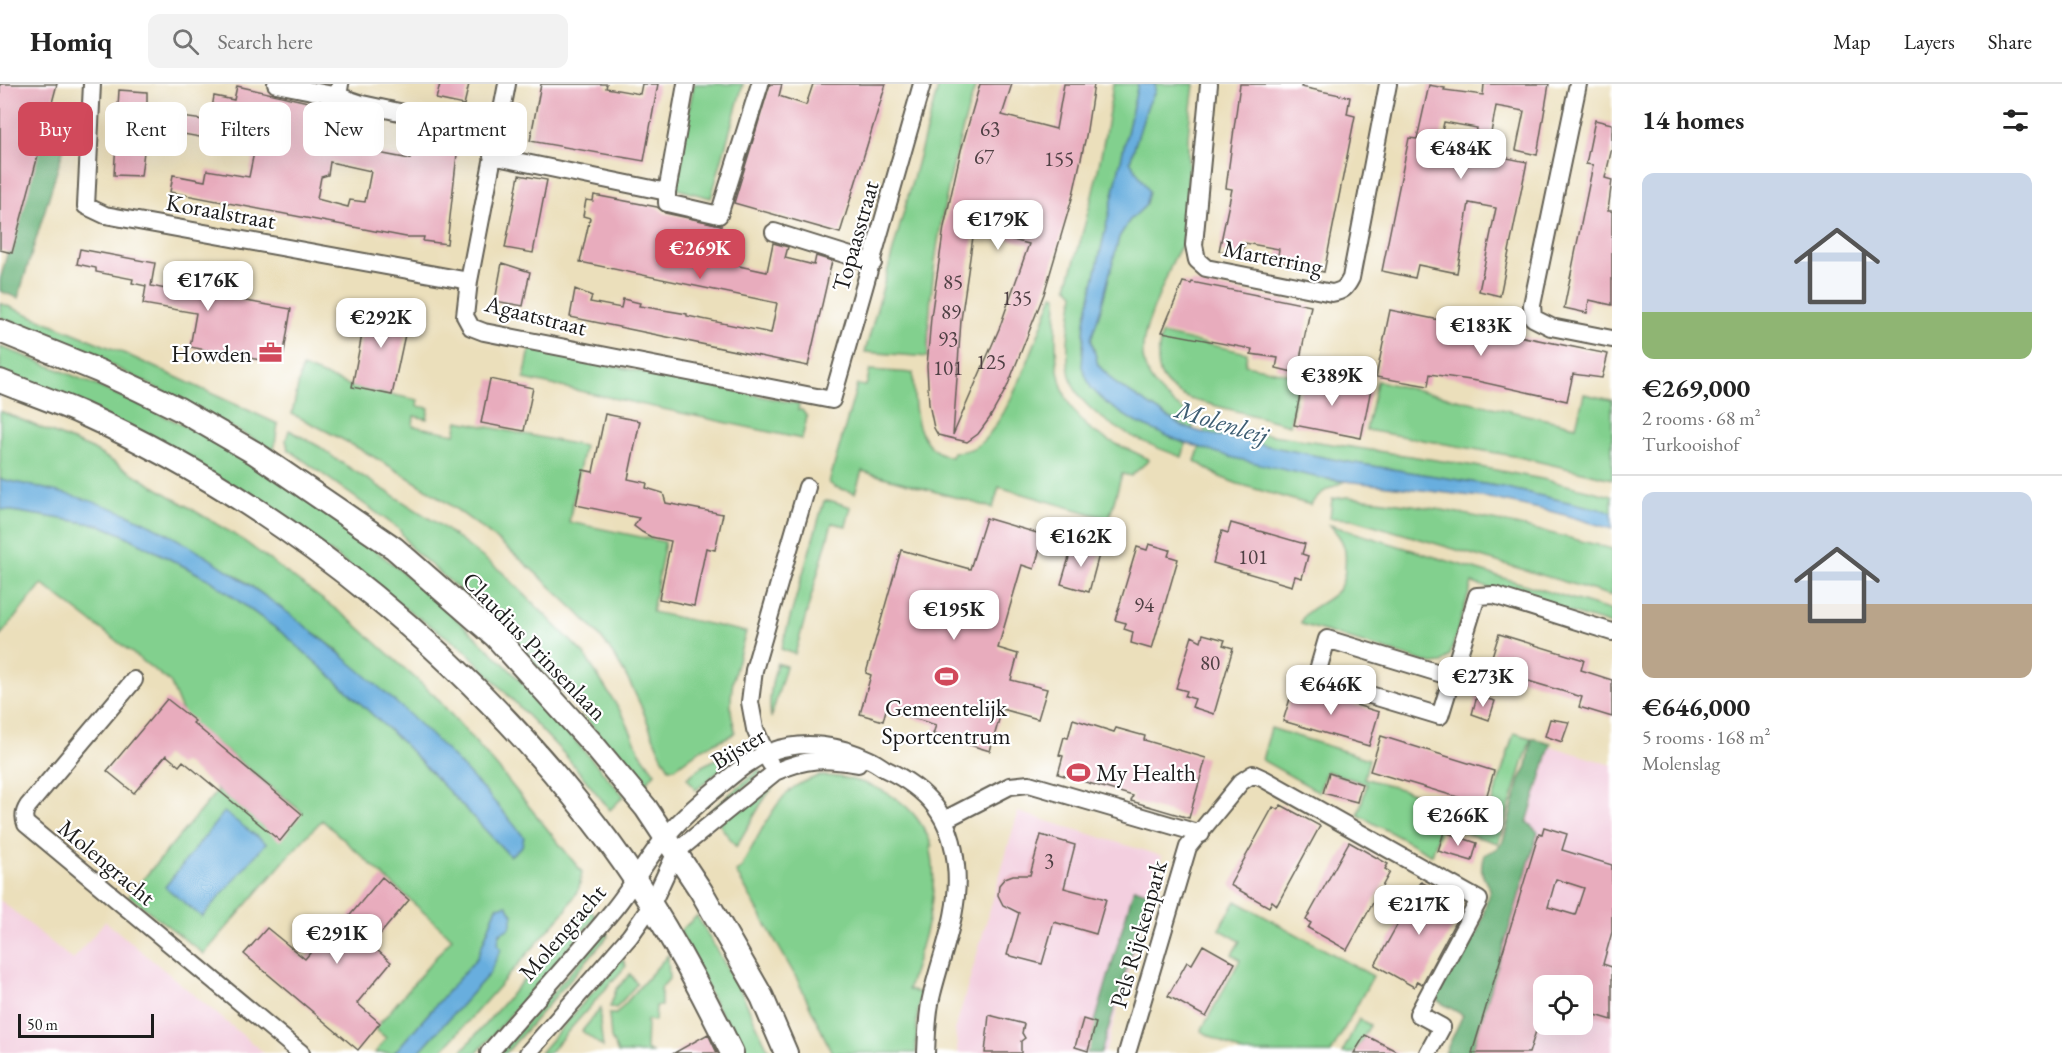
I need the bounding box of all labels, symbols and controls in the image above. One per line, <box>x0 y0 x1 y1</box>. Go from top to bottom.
search box <box>148 14 568 68</box>
text: Homiq <box>30 23 112 59</box>
icon: search <box>169 25 202 58</box>
text: Search here <box>217 27 313 56</box>
text: Map <box>1833 28 1871 55</box>
text: Layers <box>1904 28 1955 55</box>
text: Share <box>1988 28 2032 55</box>
chip: Buy <box>18 102 93 156</box>
chip: Rent <box>105 102 187 156</box>
chip: Filters <box>199 102 291 156</box>
chip: New <box>303 102 384 156</box>
chip: Apartment <box>396 102 527 156</box>
text: 14 homes <box>1642 103 1744 137</box>
icon: filters <box>1999 104 2032 137</box>
house number: 63 <box>980 115 1000 142</box>
pin: €484K <box>1419 129 1503 180</box>
text: €484K <box>1430 135 1492 161</box>
house number: 67 <box>974 143 995 170</box>
house number: 155 <box>1044 145 1074 172</box>
street label: Topaasstraat <box>824 176 886 295</box>
street label: Koraalstraat <box>164 186 279 236</box>
pin: €179K <box>956 200 1040 251</box>
text: €179K <box>967 206 1029 232</box>
icon: home <box>1783 212 1891 320</box>
pin: €269K <box>658 229 742 280</box>
street label: Marterring <box>1221 232 1326 282</box>
text: €269K <box>669 235 731 261</box>
pin: €176K <box>166 261 250 312</box>
text: €176K <box>177 267 239 293</box>
house number: 85 <box>943 268 963 295</box>
house number: 135 <box>1002 284 1032 311</box>
street label: Agaatstraat <box>481 287 591 343</box>
pin: €292K <box>339 298 423 349</box>
house number: 89 <box>941 298 961 325</box>
text: €292K <box>350 304 412 330</box>
pin: €183K <box>1439 306 1523 357</box>
text: €183K <box>1450 312 1512 338</box>
house number: 93 <box>938 325 958 352</box>
place label: Howden <box>171 338 252 369</box>
office icon: Howden <box>257 340 283 366</box>
house number: 125 <box>976 348 1006 375</box>
house number: 101 <box>933 354 963 381</box>
pin: €389K <box>1290 356 1374 407</box>
text: €389K <box>1301 362 1363 388</box>
text: €269,000 <box>1642 371 1750 405</box>
water label: Molenleij <box>1170 391 1273 452</box>
text: 2 rooms · 68 m² <box>1642 405 1761 431</box>
text: Turkooishof <box>1642 431 1740 457</box>
pin: €162K <box>1039 517 1123 568</box>
text: €162K <box>1050 523 1112 549</box>
icon: home <box>1783 531 1891 639</box>
house number: 101 <box>1238 543 1268 570</box>
street label: Claudius Prinsenlaan <box>456 565 614 727</box>
pin: €195K <box>912 590 996 641</box>
house number: 94 <box>1134 591 1155 618</box>
text: €195K <box>923 596 985 622</box>
house number: 80 <box>1200 649 1220 676</box>
pin: €273K <box>1441 657 1525 708</box>
text: €273K <box>1452 663 1514 689</box>
sports icon: Gemeentelijk Sportcentrum <box>933 664 959 690</box>
pin: €646K <box>1289 665 1373 716</box>
text: €646K <box>1300 671 1362 697</box>
text: €646,000 <box>1642 690 1750 724</box>
place label: Gemeentelijk Sportcentrum <box>881 692 1011 751</box>
street label: Bijster <box>705 720 771 776</box>
text: 5 rooms · 168 m² <box>1642 724 1770 750</box>
text: Molenslag <box>1642 750 1720 776</box>
place label: My Health <box>1096 757 1196 788</box>
sports icon: My Health <box>1065 759 1091 785</box>
pin: €266K <box>1416 796 1500 847</box>
text: €266K <box>1427 802 1489 828</box>
street label: Molengracht <box>52 812 163 912</box>
house number: 3 <box>1044 847 1054 874</box>
street label: Pels Rijckenpark <box>1102 856 1174 1011</box>
street label: Molengracht <box>512 877 613 987</box>
pin: €217K <box>1377 885 1461 936</box>
text: €217K <box>1388 891 1450 917</box>
pin: €291K <box>295 914 379 965</box>
text: €291K <box>306 920 368 946</box>
map controls <box>1533 975 1593 1035</box>
button: locate <box>1533 975 1593 1035</box>
scale bar <box>18 1011 154 1038</box>
text: 50 m <box>27 1014 58 1035</box>

